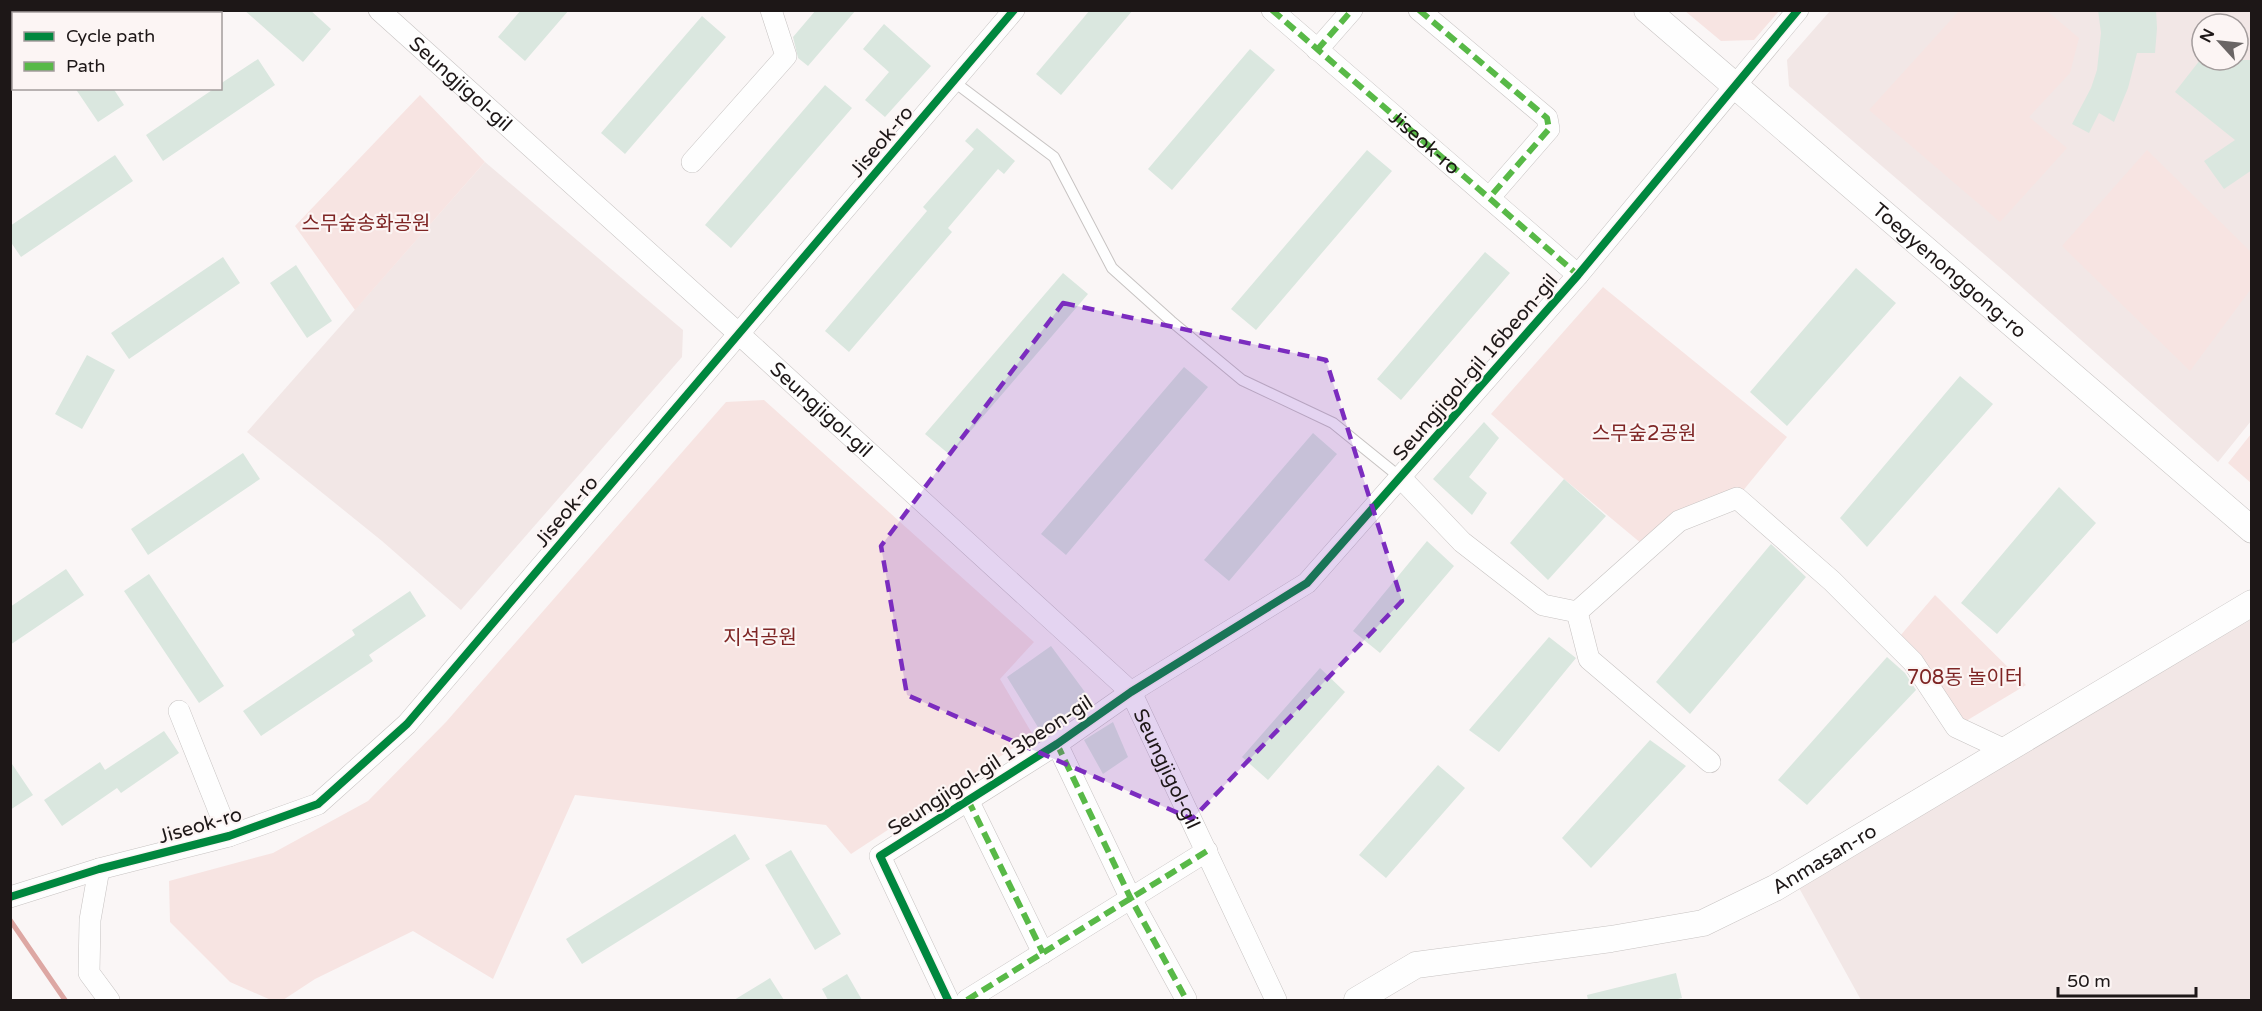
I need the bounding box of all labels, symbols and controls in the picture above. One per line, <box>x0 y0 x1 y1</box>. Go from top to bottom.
legend <box>12 12 222 90</box>
north arrow <box>2190 12 2250 72</box>
text: Cycle path <box>66 25 155 47</box>
text: N <box>2196 25 2219 46</box>
street label: Seungjigol-gil <box>404 32 516 137</box>
text: Path <box>66 55 105 77</box>
street label: Jiseok-ro <box>845 101 919 182</box>
street label: Jiseok-ro <box>1384 106 1464 180</box>
street label: Toegyenonggong-ro <box>1867 198 2031 344</box>
park label: 스무숲송화공원 <box>302 212 430 236</box>
street label: Seungjigol-gil 16beon-gil <box>1388 269 1563 466</box>
street label: Seungjigol-gil <box>765 357 877 463</box>
park label: 스무숲2공원 <box>1592 422 1696 446</box>
street label: Jiseok-ro <box>530 471 604 552</box>
park label: 지석공원 <box>723 626 797 650</box>
park label: 708동 놀이터 <box>1907 666 2023 690</box>
street label: Seungjigol-gil 13beon-gil <box>884 691 1097 841</box>
street label: Seungjigol-gil <box>1128 705 1205 833</box>
street label: Jiseok-ro <box>156 803 245 849</box>
street label: Anmasan-ro <box>1768 819 1881 900</box>
scale bar <box>2058 960 2196 998</box>
text: 50 m <box>2067 970 2111 992</box>

